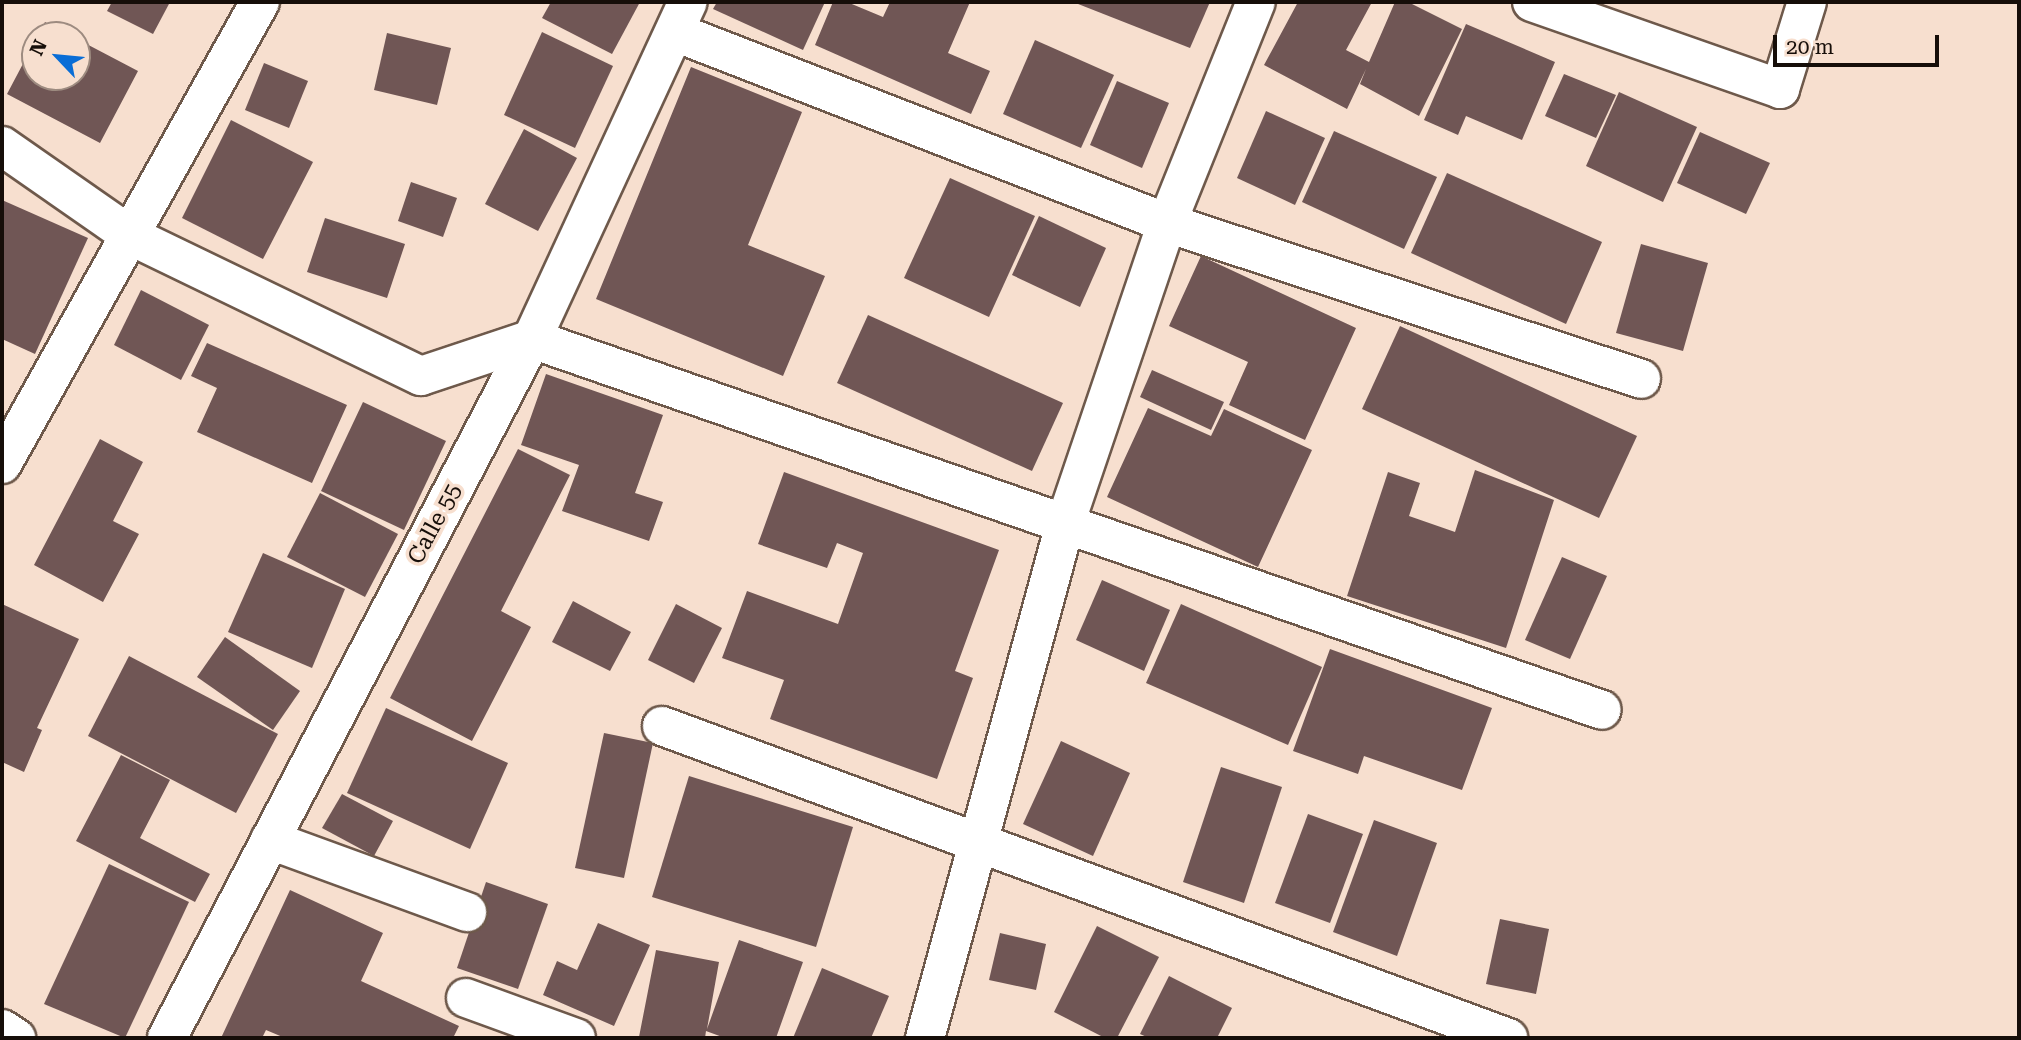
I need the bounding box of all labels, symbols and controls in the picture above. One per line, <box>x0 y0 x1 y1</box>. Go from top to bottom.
north arrow <box>21 21 91 91</box>
scale bar <box>1776 21 1942 65</box>
text: 20 m <box>1786 35 1834 59</box>
text: N <box>25 36 52 59</box>
street label: Calle 55 <box>402 479 468 569</box>

